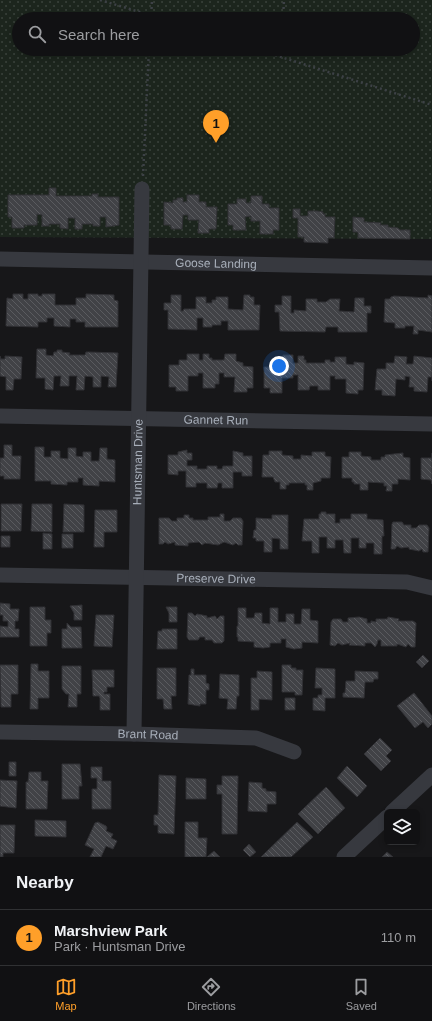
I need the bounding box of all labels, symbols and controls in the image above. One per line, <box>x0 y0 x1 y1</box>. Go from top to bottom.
search box <box>12 12 420 56</box>
icon: search <box>26 23 48 45</box>
text: Search here <box>58 26 140 43</box>
pin: 1 <box>203 110 229 143</box>
street label: Goose Landing <box>175 256 257 271</box>
your location <box>269 356 289 376</box>
street label: Gannet Run <box>183 412 249 428</box>
street label: Huntsman Drive <box>130 419 146 505</box>
street label: Preserve Drive <box>176 571 256 586</box>
street label: Brant Road <box>117 727 179 742</box>
map controls <box>384 809 420 845</box>
button: layers <box>384 809 420 845</box>
text: Nearby <box>16 873 74 892</box>
text: Marshview Park <box>54 922 167 939</box>
text: 1 <box>25 930 33 945</box>
text: 110 m <box>381 930 416 945</box>
text: Park · Huntsman Drive <box>54 939 185 954</box>
tab: Map <box>55 976 77 1012</box>
tab: Directions <box>187 976 236 1012</box>
tab: Saved <box>346 976 377 1012</box>

